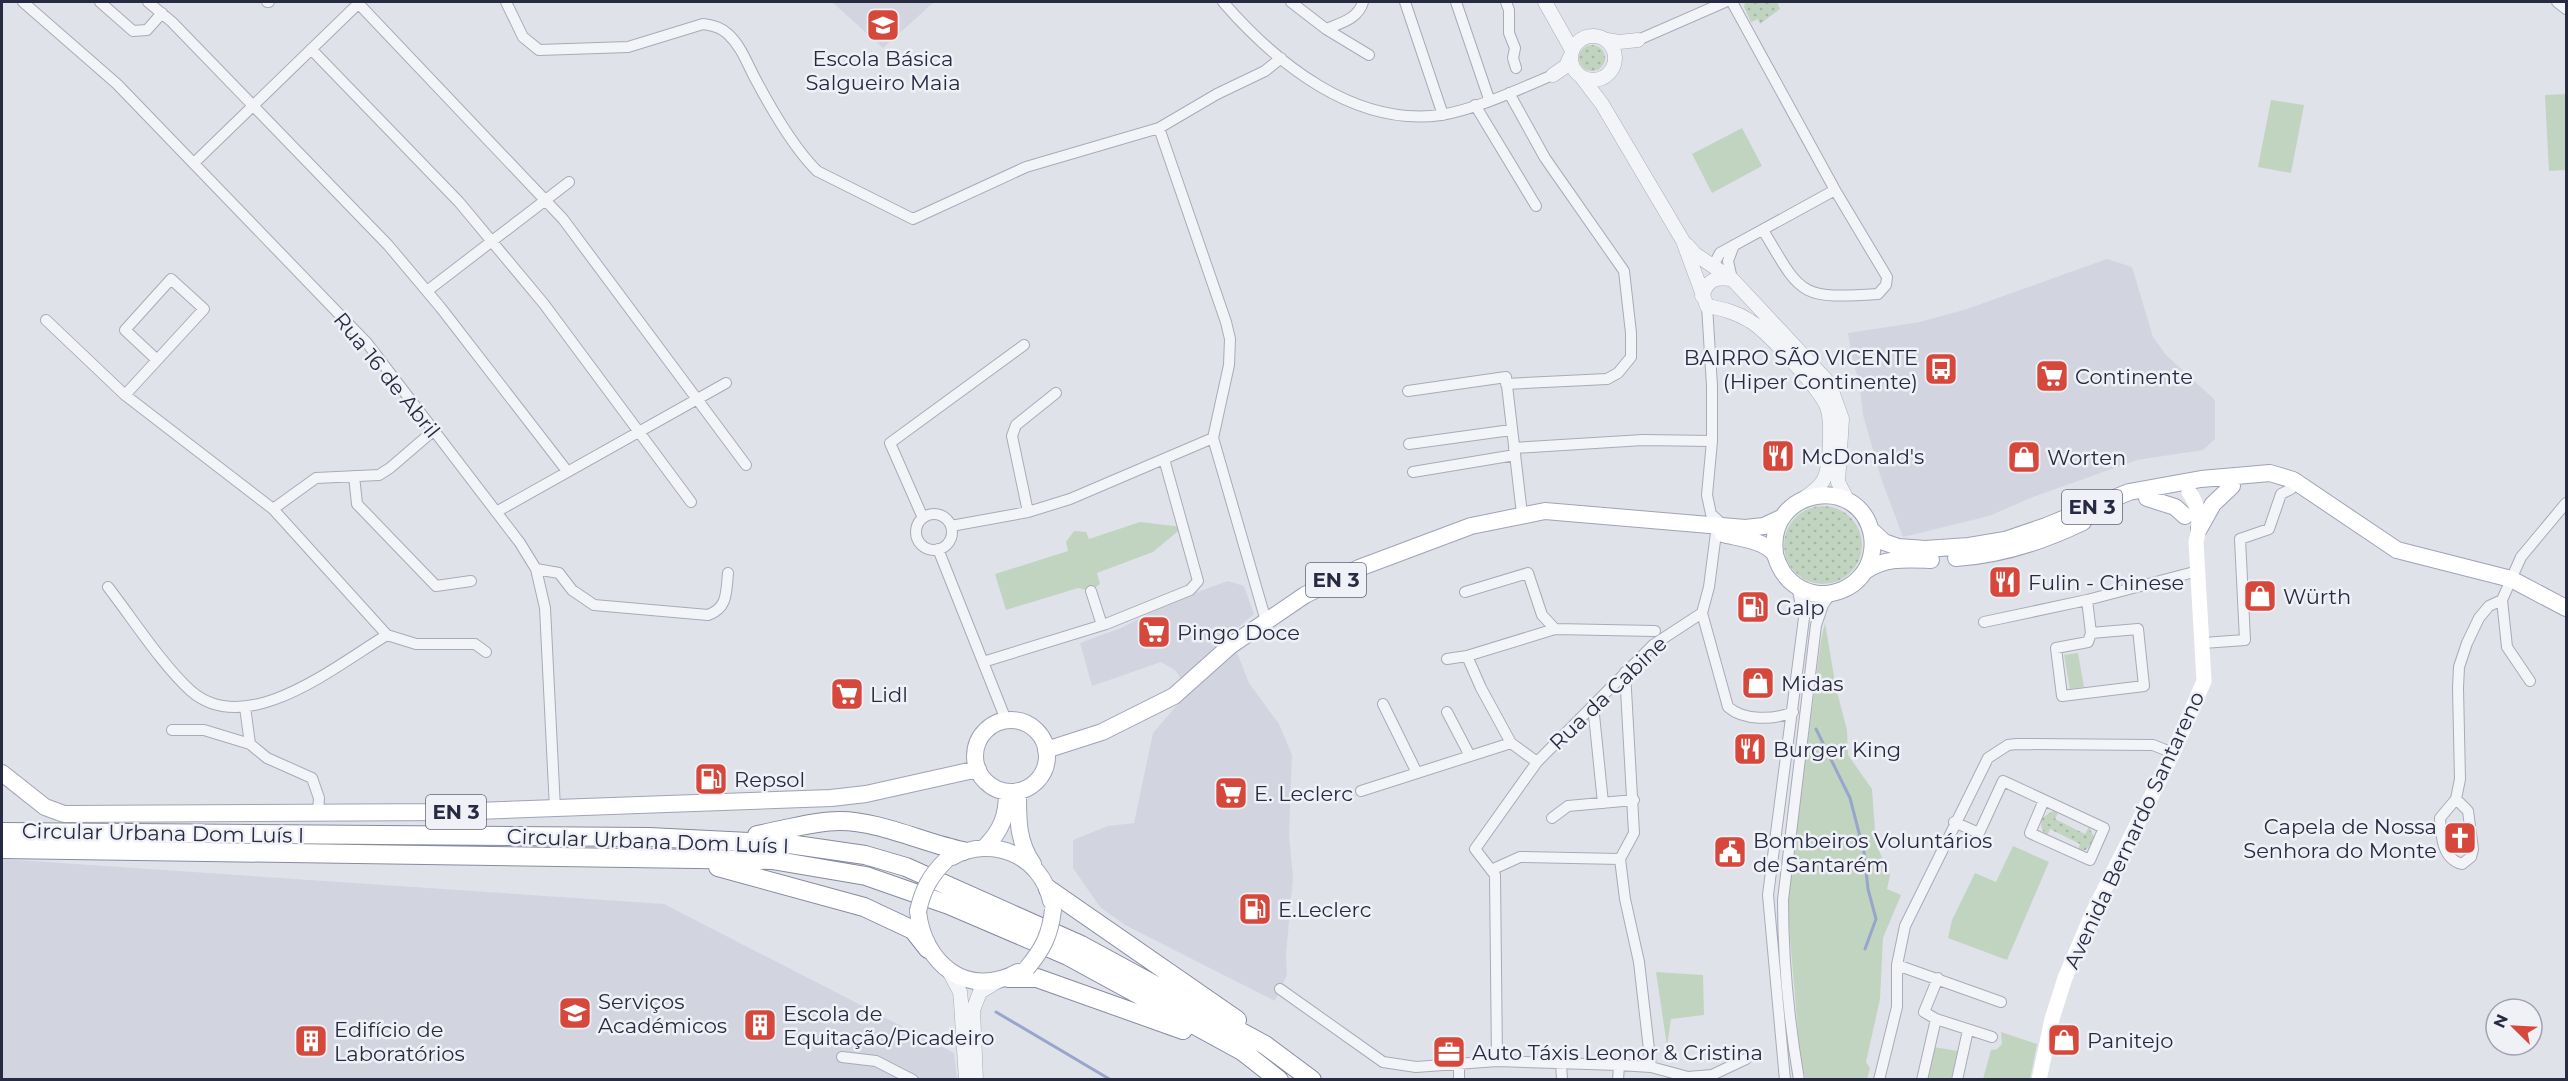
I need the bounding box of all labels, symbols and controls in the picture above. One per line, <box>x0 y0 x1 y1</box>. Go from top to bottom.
school or university icon: Escola Básica Salgueiro Maia <box>865 7 901 43</box>
place label: Escola Básica Salgueiro Maia <box>805 46 961 95</box>
street label: Rua 16 de Abril <box>329 307 445 443</box>
place label: BAIRRO SÃO VICENTE (Hiper Continente) <box>1684 345 1918 394</box>
bus stop icon: BAIRRO SÃO VICENTE (Hiper Continente) <box>1923 351 1959 387</box>
supermarket icon: Continente <box>2034 358 2070 394</box>
place label: Continente <box>2075 364 2193 389</box>
restaurant icon: McDonald's <box>1760 438 1796 474</box>
shop icon: Worten <box>2006 439 2042 475</box>
place label: McDonald's <box>1801 444 1924 469</box>
place label: Worten <box>2047 445 2126 470</box>
road number: EN 3 <box>2062 490 2122 524</box>
road number: EN 3 <box>1306 563 1366 597</box>
restaurant icon: Fulin - Chinese <box>1987 564 2023 600</box>
place label: Fulin - Chinese <box>2028 570 2184 595</box>
shop icon: Würth <box>2242 578 2278 614</box>
place label: Würth <box>2283 584 2351 609</box>
fuel station icon: Galp <box>1735 589 1771 625</box>
place label: Galp <box>1776 595 1825 620</box>
supermarket icon: Pingo Doce <box>1136 614 1172 650</box>
place label: Pingo Doce <box>1177 620 1300 645</box>
street label: Rua da Cabine <box>1544 631 1672 755</box>
shop icon: Midas <box>1740 665 1776 701</box>
place label: Midas <box>1781 671 1844 696</box>
supermarket icon: Lidl <box>829 676 865 712</box>
place label: Lidl <box>870 682 908 707</box>
street label: Avenida Bernardo Santareno <box>2059 687 2209 973</box>
restaurant icon: Burger King <box>1732 731 1768 767</box>
place label: Burger King <box>1773 737 1901 762</box>
fuel station icon: Repsol <box>693 761 729 797</box>
place label: Repsol <box>734 767 805 792</box>
supermarket icon: E. Leclerc <box>1213 775 1249 811</box>
place label: E. Leclerc <box>1254 781 1353 806</box>
road number: EN 3 <box>426 795 486 829</box>
place label: Capela de Nossa Senhora do Monte <box>2243 814 2437 863</box>
street label: Circular Urbana Dom Luís I <box>22 818 304 848</box>
church icon: Capela de Nossa Senhora do Monte <box>2442 820 2478 856</box>
street label: Circular Urbana Dom Luís I <box>506 824 790 858</box>
place label: Bombeiros Voluntários de Santarém <box>1753 828 1992 877</box>
public building icon: Bombeiros Voluntários de Santarém <box>1712 834 1748 870</box>
fuel station icon: E.Leclerc <box>1237 891 1273 927</box>
place label: E.Leclerc <box>1278 897 1372 922</box>
place label: Serviços Académicos <box>598 989 727 1038</box>
school or university icon: Serviços Académicos <box>557 995 593 1031</box>
north arrow <box>2484 997 2544 1057</box>
place label: Escola de Equitação/Picadeiro <box>783 1001 994 1050</box>
building icon: Escola de Equitação/Picadeiro <box>742 1007 778 1043</box>
text: N <box>2489 1011 2512 1031</box>
place label: Edifício de Laboratórios <box>334 1017 465 1066</box>
shop icon: Panitejo <box>2046 1022 2082 1058</box>
building icon: Edifício de Laboratórios <box>293 1023 329 1059</box>
place label: Panitejo <box>2087 1028 2173 1053</box>
office icon: Auto Táxis Leonor & Cristina <box>1431 1034 1467 1070</box>
place label: Auto Táxis Leonor & Cristina <box>1472 1040 1763 1065</box>

